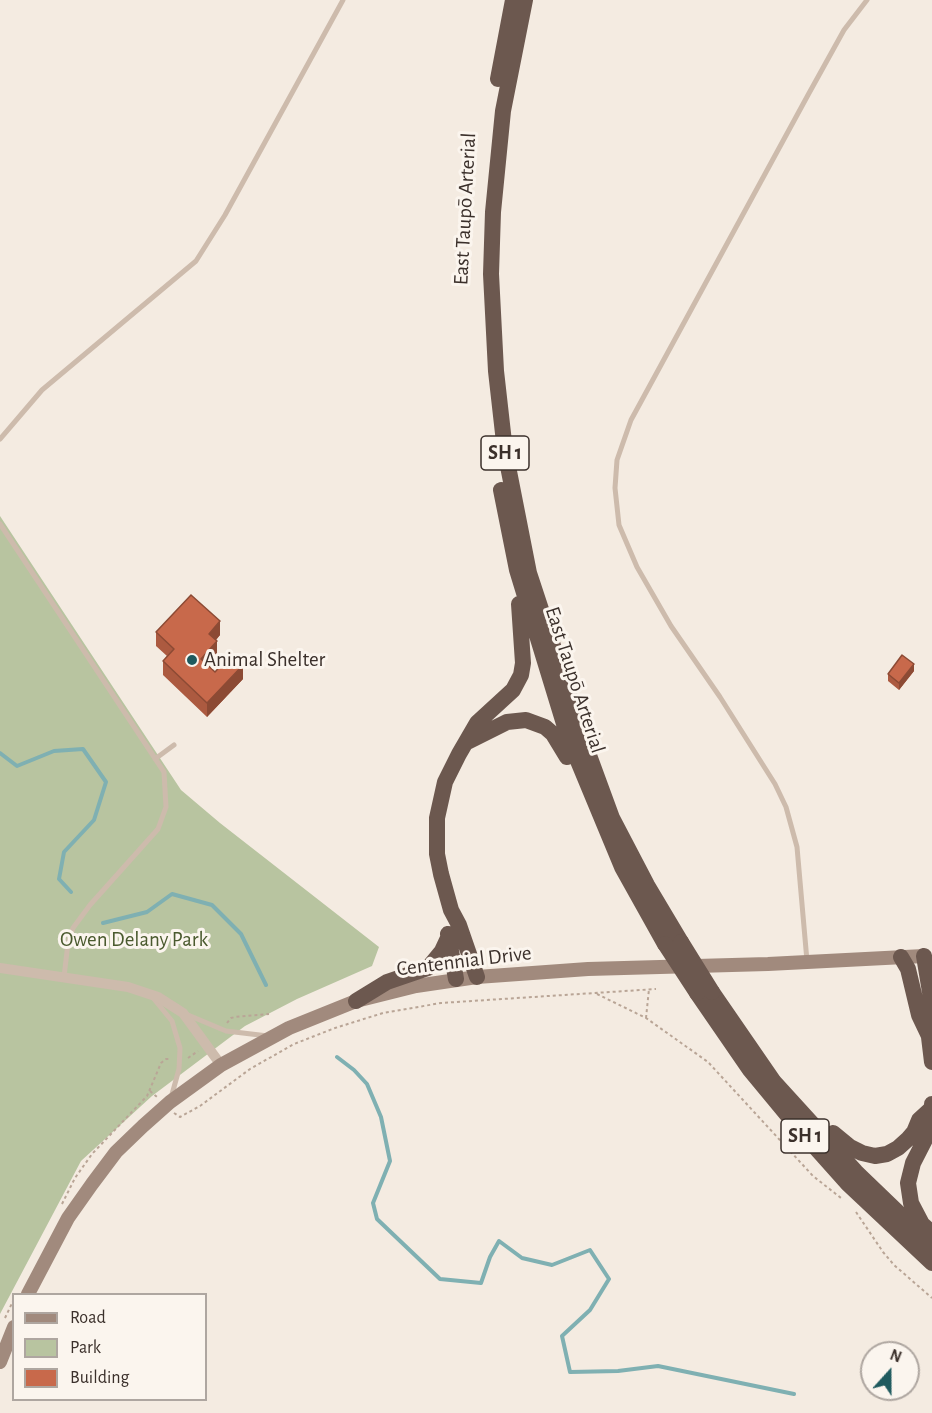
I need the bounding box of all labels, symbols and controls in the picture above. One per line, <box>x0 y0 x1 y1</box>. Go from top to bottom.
street label: East Taupō Arterial <box>448 132 482 286</box>
road number: SH 1 <box>481 436 529 470</box>
street label: East Taupō Arterial <box>539 604 611 756</box>
place label: Animal Shelter <box>204 647 325 673</box>
marker: Animal Shelter <box>185 653 199 667</box>
park label: Owen Delany Park <box>60 927 208 953</box>
street label: Centennial Drive <box>395 940 533 982</box>
road number: SH 1 <box>781 1119 829 1153</box>
legend <box>12 1293 207 1401</box>
text: Road <box>70 1309 106 1327</box>
text: Park <box>70 1339 101 1357</box>
north arrow <box>860 1341 920 1401</box>
text: N <box>888 1347 904 1366</box>
text: Building <box>70 1369 129 1387</box>

